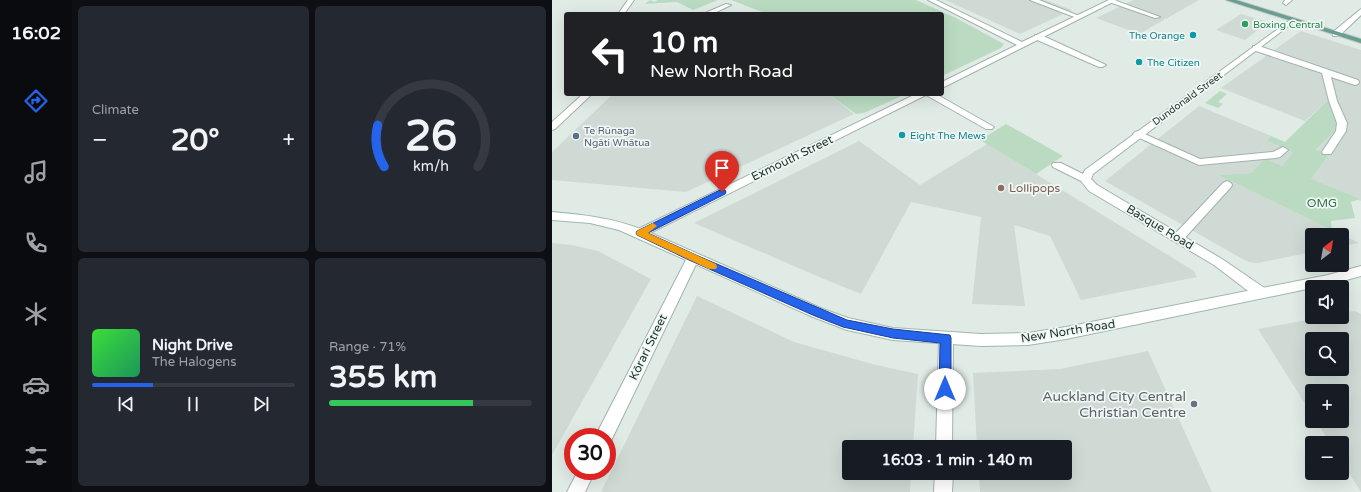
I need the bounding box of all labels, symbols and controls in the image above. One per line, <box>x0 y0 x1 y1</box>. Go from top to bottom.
marker: Boxing Central <box>1240 19 1250 29</box>
place label: Boxing Central <box>1253 19 1323 31</box>
text: 16:02 <box>11 22 61 44</box>
text: 10 m <box>650 26 718 60</box>
icon: left <box>584 28 636 80</box>
place label: The Orange <box>1129 30 1185 42</box>
marker: The Orange <box>1188 30 1198 40</box>
marker: The Citizen <box>1134 57 1144 67</box>
place label: The Citizen <box>1147 57 1200 69</box>
text: New North Road <box>650 60 793 82</box>
street label: Dundonald Street <box>1150 69 1225 128</box>
icon: directions <box>22 87 50 115</box>
text: Climate <box>92 102 139 118</box>
text: 26 <box>404 112 457 162</box>
text: 20° <box>171 122 220 159</box>
place label: Te Rūnaga Ngāti Whātua <box>584 125 650 149</box>
text: − <box>92 127 108 153</box>
text: + <box>283 127 295 153</box>
marker: Eight The Mews <box>897 130 907 140</box>
place label: Eight The Mews <box>910 130 986 142</box>
marker: Te Rūnaga Ngāti Whātua <box>571 131 581 141</box>
street label: Exmouth Street <box>749 132 835 184</box>
pin <box>705 151 739 192</box>
icon: arrive <box>711 157 733 179</box>
icon: music <box>22 158 50 186</box>
text: km/h <box>413 158 448 175</box>
place label: Lollipops <box>1009 181 1061 195</box>
marker: Lollipops <box>996 183 1006 193</box>
park label: OMG <box>1307 196 1337 210</box>
street label: Basque Road <box>1124 201 1196 253</box>
north arrow <box>1305 228 1349 272</box>
map controls <box>1305 228 1349 480</box>
icon: phone <box>22 229 50 257</box>
button: sound <box>1305 280 1349 324</box>
icon: climate <box>22 300 50 328</box>
street label: Kōrari Street <box>626 311 670 382</box>
street label: New North Road <box>1020 317 1116 345</box>
button: search <box>1305 332 1349 376</box>
text: Night Drive <box>152 336 233 354</box>
text: Range · 71% <box>329 339 406 355</box>
text: The Halogens <box>152 354 236 370</box>
text: 355 km <box>329 359 437 396</box>
position arrow <box>924 368 966 410</box>
icon: car <box>22 371 50 399</box>
button: + <box>1305 384 1349 428</box>
place label: Auckland City Central Christian Centre <box>1042 388 1186 421</box>
icon: previous <box>115 393 137 415</box>
icon: pause <box>182 393 204 415</box>
icon: next <box>250 393 272 415</box>
marker: Auckland City Central Christian Centre <box>1189 399 1199 409</box>
speed limit sign: 30 <box>564 428 616 480</box>
button: − <box>1305 436 1349 480</box>
icon: filters <box>22 442 50 470</box>
text: 16:03 · 1 min · 140 m <box>882 451 1032 469</box>

